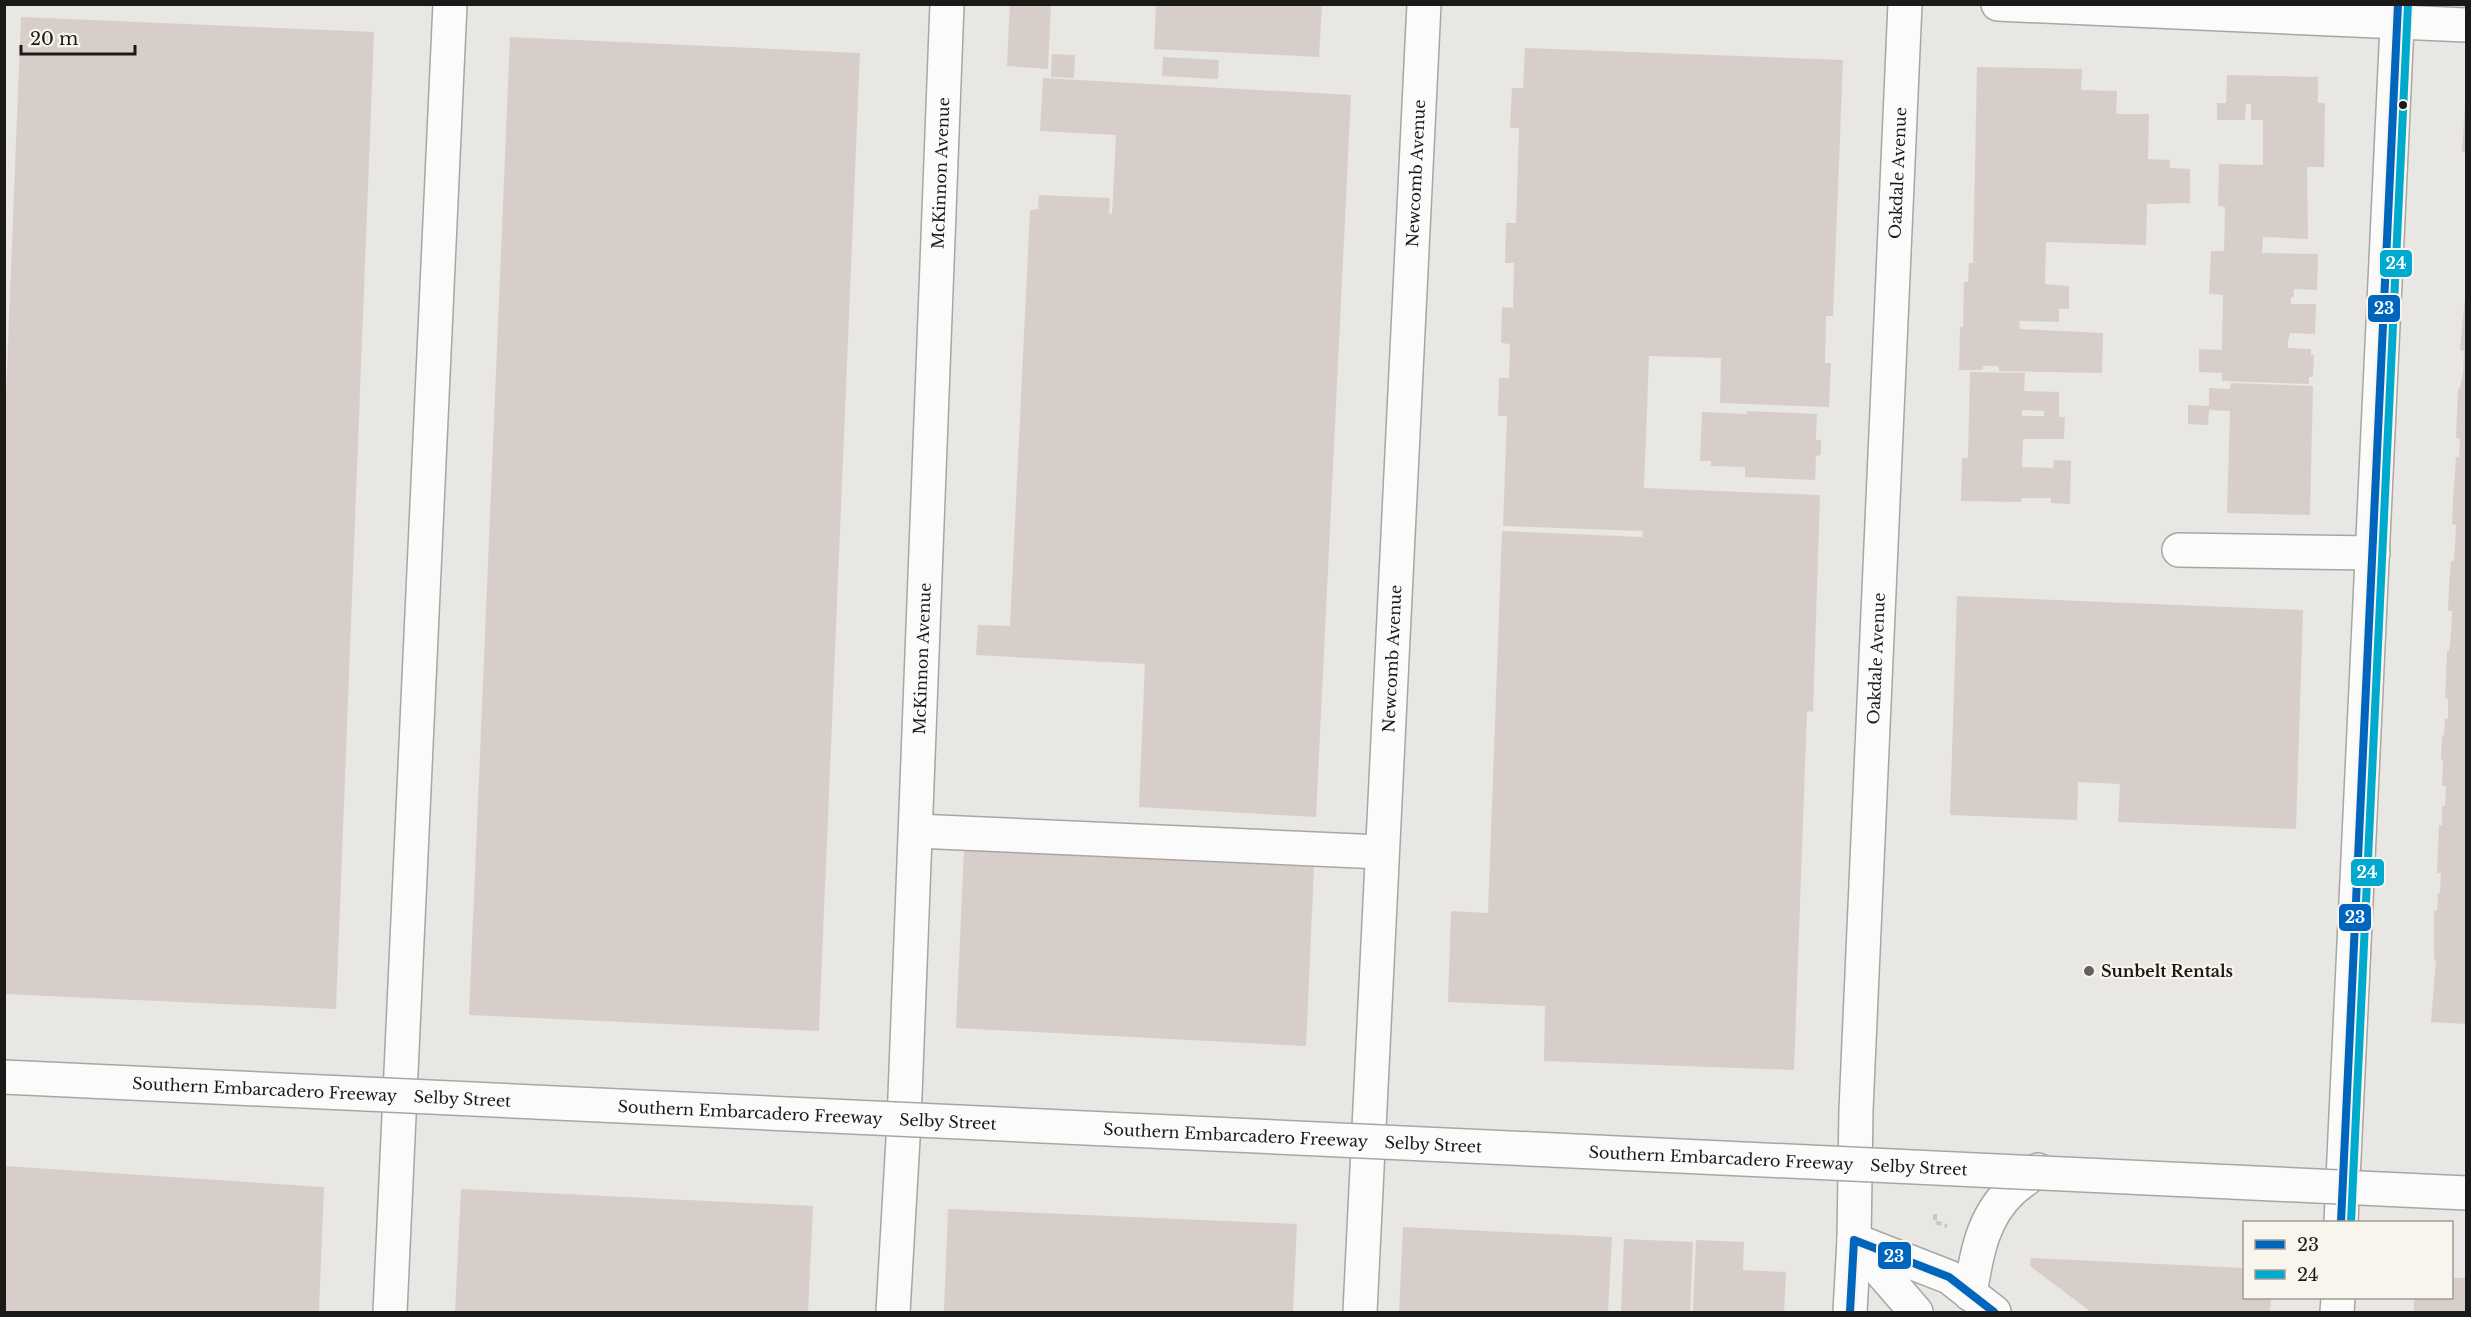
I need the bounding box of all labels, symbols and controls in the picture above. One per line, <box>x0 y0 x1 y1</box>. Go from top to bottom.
scale bar <box>21 18 135 56</box>
text: 20 m <box>30 28 78 50</box>
street label: McKinnon Avenue <box>928 97 953 249</box>
street label: Newcomb Avenue <box>1402 99 1429 248</box>
unlabelled marker <box>2397 99 2409 111</box>
street label: Oakdale Avenue <box>1885 107 1910 240</box>
line badge: 24 <box>2379 249 2413 278</box>
text: 24 <box>2385 253 2407 273</box>
line badge: 23 <box>2367 294 2401 323</box>
text: 23 <box>2374 298 2394 318</box>
street label: McKinnon Avenue <box>909 582 935 735</box>
street label: Newcomb Avenue <box>1378 584 1406 733</box>
street label: Oakdale Avenue <box>1863 592 1889 725</box>
line badge: 24 <box>2350 858 2385 887</box>
text: 24 <box>2356 862 2378 882</box>
line badge: 23 <box>2338 903 2372 932</box>
text: 23 <box>2345 907 2365 927</box>
place label: Sunbelt Rentals <box>2101 961 2233 981</box>
marker: Sunbelt Rentals <box>2082 964 2096 978</box>
street label: Southern Embarcadero Freeway <box>132 1073 398 1106</box>
street label: Selby Street <box>413 1086 512 1111</box>
street label: Southern Embarcadero Freeway <box>617 1096 884 1128</box>
street label: Selby Street <box>899 1109 997 1134</box>
street label: Southern Embarcadero Freeway <box>1103 1119 1369 1151</box>
street label: Selby Street <box>1384 1132 1483 1157</box>
street label: Southern Embarcadero Freeway <box>1588 1142 1855 1174</box>
street label: Selby Street <box>1870 1155 1968 1180</box>
legend <box>2243 1221 2453 1299</box>
text: 23 <box>2297 1234 2319 1256</box>
line badge: 23 <box>1877 1241 1912 1270</box>
text: 23 <box>1884 1246 1904 1266</box>
text: 24 <box>2297 1264 2319 1286</box>

